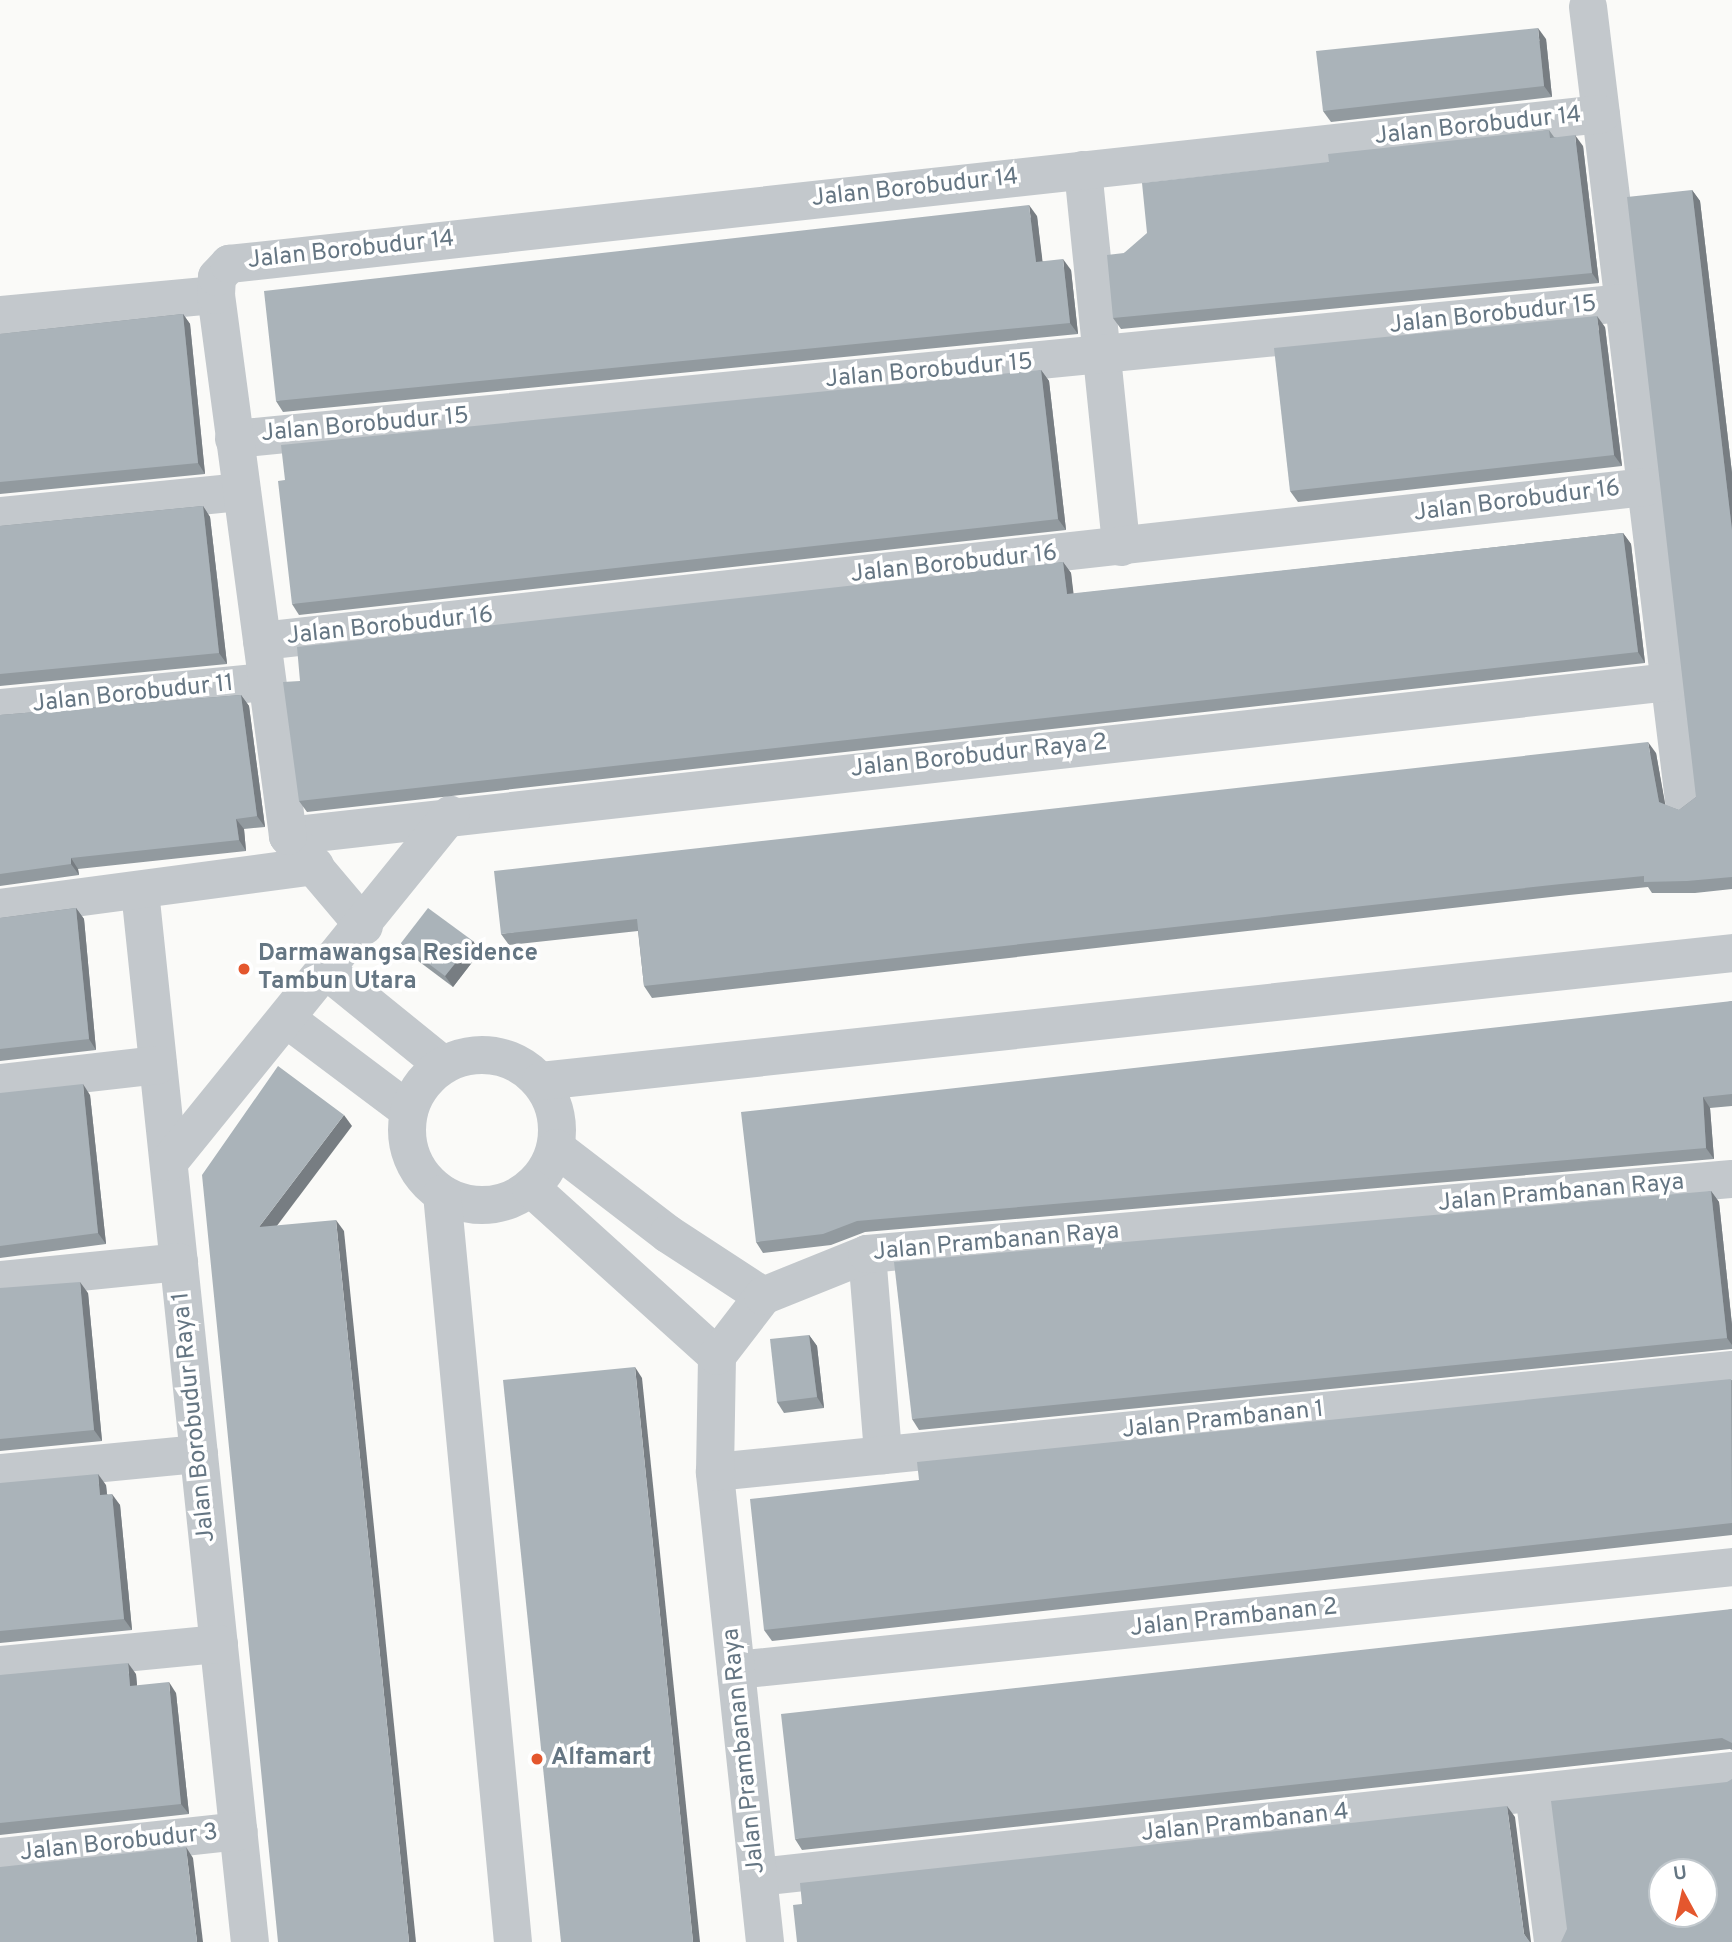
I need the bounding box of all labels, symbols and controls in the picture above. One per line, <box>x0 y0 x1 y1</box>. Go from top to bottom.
street label: Jalan Borobudur 14 <box>1373 102 1583 152</box>
street label: Jalan Borobudur 14 <box>810 164 1020 214</box>
street label: Jalan Borobudur 14 <box>246 226 456 276</box>
street label: Jalan Borobudur 15 <box>1388 291 1598 341</box>
street label: Jalan Borobudur 15 <box>824 349 1034 395</box>
street label: Jalan Borobudur 15 <box>260 403 470 449</box>
street label: Jalan Borobudur 16 <box>1412 475 1622 529</box>
street label: Jalan Borobudur 16 <box>849 540 1059 590</box>
street label: Jalan Borobudur 16 <box>285 602 495 652</box>
street label: Jalan Borobudur 11 <box>31 670 235 720</box>
street label: Jalan Borobudur Raya 2 <box>849 729 1109 785</box>
place label: Darmawangsa Residence Tambun Utara <box>258 941 538 997</box>
marker: Darmawangsa Residence Tambun Utara <box>236 961 252 977</box>
street label: Jalan Prambanan Raya <box>1437 1169 1685 1219</box>
street label: Jalan Prambanan Raya <box>872 1218 1120 1268</box>
street label: Jalan Borobudur Raya 1 <box>167 1290 223 1544</box>
street label: Jalan Prambanan 1 <box>1121 1396 1325 1446</box>
street label: Jalan Prambanan 2 <box>1129 1594 1339 1644</box>
street label: Jalan Prambanan Raya <box>718 1627 772 1875</box>
place label: Alfamart <box>551 1745 651 1773</box>
marker: Alfamart <box>529 1751 545 1767</box>
street label: Jalan Prambanan 4 <box>1140 1799 1350 1849</box>
street label: Jalan Borobudur 3 <box>19 1819 219 1869</box>
north arrow <box>1648 1858 1718 1928</box>
text: U <box>1672 1861 1689 1887</box>

